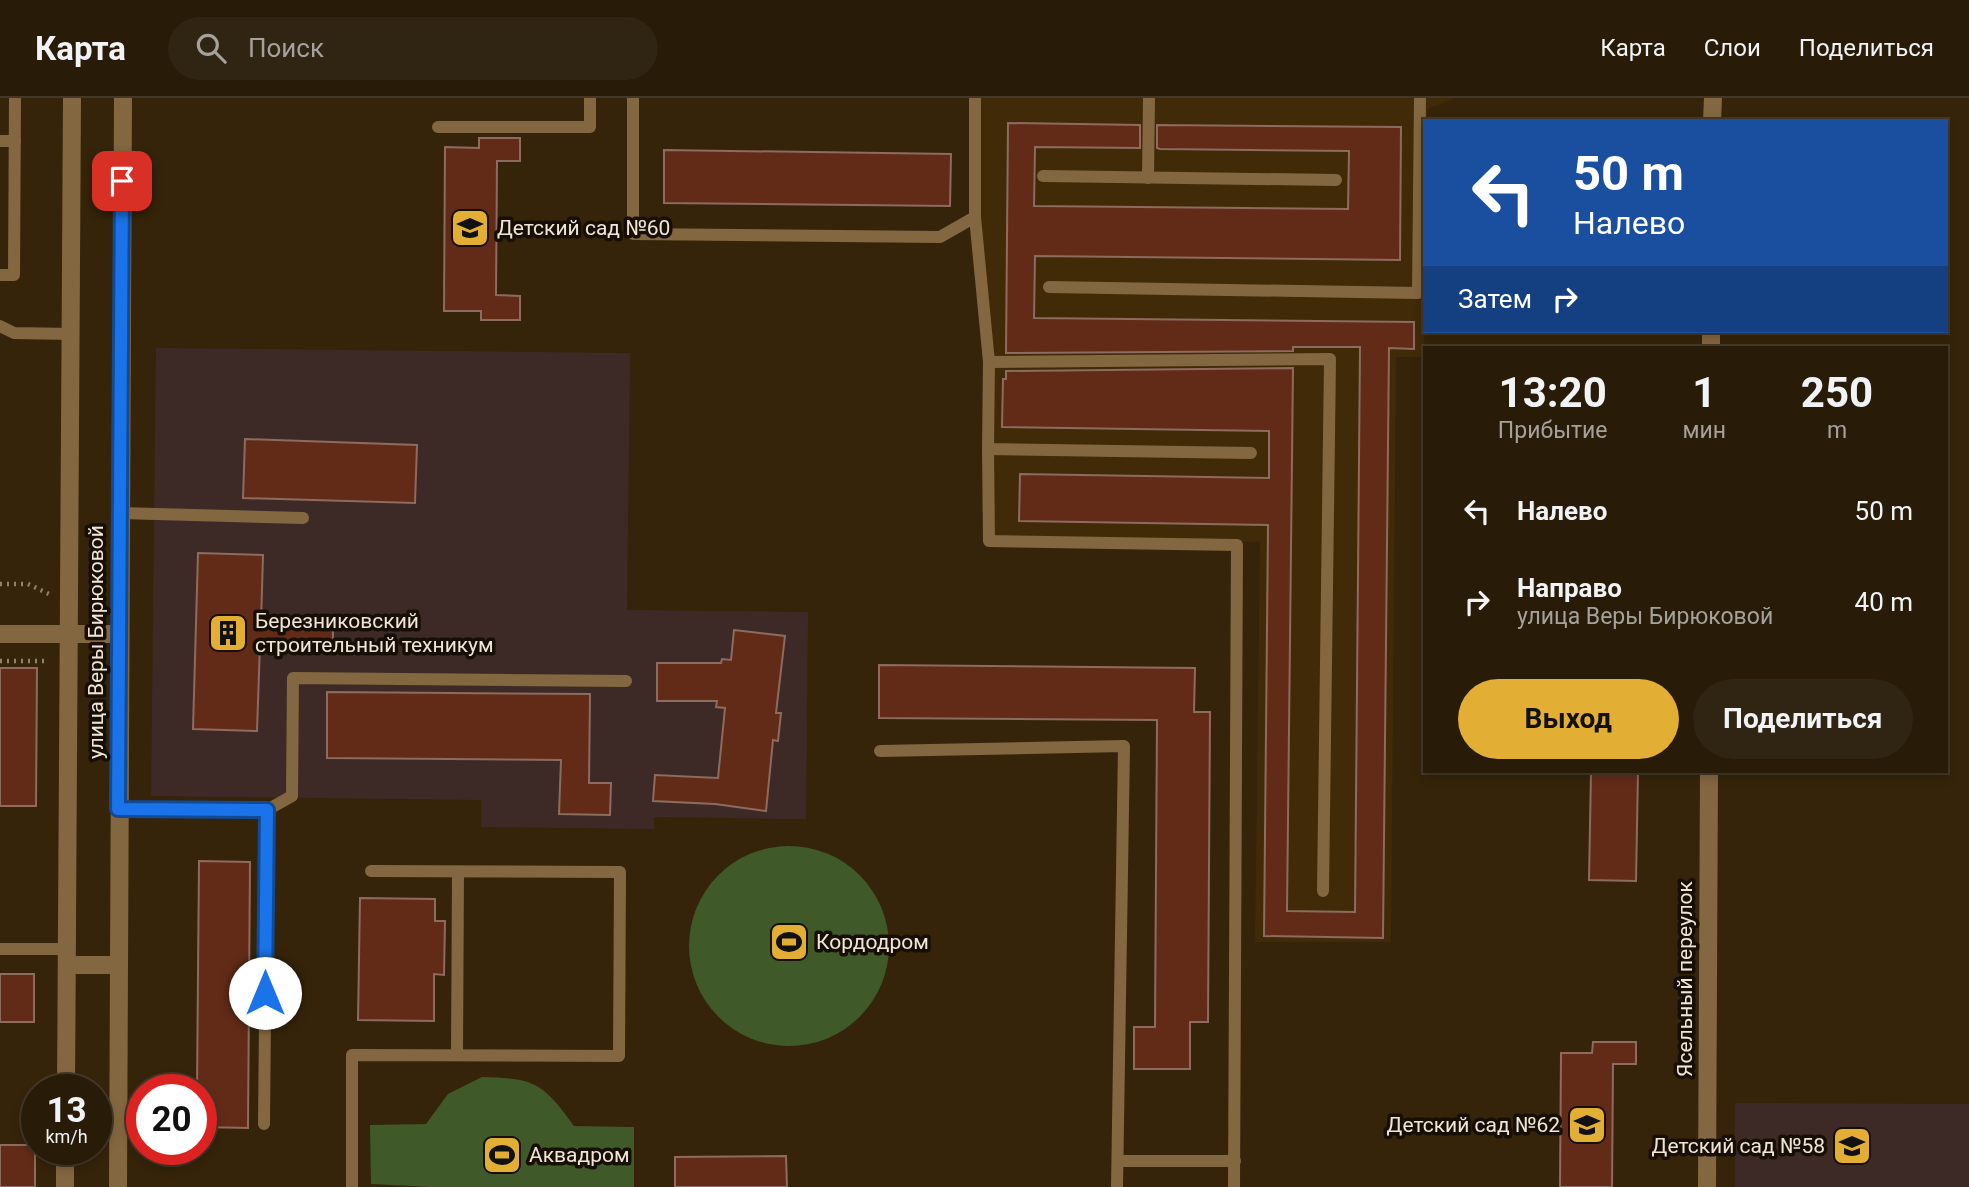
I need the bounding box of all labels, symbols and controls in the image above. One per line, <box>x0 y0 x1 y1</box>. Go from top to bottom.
search box <box>168 17 658 80</box>
text: Карта <box>35 29 126 68</box>
icon: search <box>192 29 230 67</box>
text: Поиск <box>248 33 324 63</box>
text: Карта <box>1600 34 1666 62</box>
text: Слои <box>1704 34 1761 62</box>
text: Поделиться <box>1799 34 1934 62</box>
text: 50 m <box>1573 145 1684 202</box>
icon: left <box>1458 147 1549 238</box>
pin <box>92 151 152 211</box>
icon: arrive <box>103 162 141 200</box>
text: Налево <box>1573 204 1685 242</box>
school or university icon: Детский сад №60 <box>449 207 491 249</box>
place label: Детский сад №60 <box>497 216 670 240</box>
icon: right <box>1546 280 1584 318</box>
text: Затем <box>1458 284 1532 314</box>
text: 13:20 <box>1499 368 1607 417</box>
text: 1 <box>1692 368 1716 417</box>
text: 250 <box>1801 368 1873 417</box>
text: Прибытие <box>1498 417 1608 444</box>
text: мин <box>1682 417 1726 444</box>
text: m <box>1827 417 1847 444</box>
icon: left <box>1458 492 1496 530</box>
text: Налево <box>1517 496 1607 526</box>
text: 50 m <box>1855 496 1913 526</box>
street label: улица Веры Бирюковой <box>84 525 108 759</box>
text: Направо <box>1517 573 1622 603</box>
icon: right <box>1458 583 1496 621</box>
text: 40 m <box>1855 587 1913 617</box>
text: улица Веры Бирюковой <box>1517 603 1773 630</box>
place label: Березниковский строительный техникум <box>255 609 494 657</box>
building icon: Березниковский строительный техникум <box>207 612 249 654</box>
button: Выход <box>1458 679 1679 759</box>
button: Поделиться <box>1693 679 1913 759</box>
street label: Ясельный переулок <box>1673 880 1697 1077</box>
sports icon: Кордодром <box>768 921 810 963</box>
place label: Кордодром <box>816 930 929 954</box>
position arrow <box>228 956 302 1030</box>
speed limit sign: 20 <box>126 1074 217 1165</box>
text: 13 <box>46 1090 87 1131</box>
school or university icon: Детский сад №62 <box>1566 1104 1608 1146</box>
place label: Детский сад №62 <box>1387 1113 1560 1137</box>
school or university icon: Детский сад №58 <box>1831 1125 1873 1167</box>
text: km/h <box>45 1126 88 1147</box>
sports icon: Аквадром <box>481 1134 523 1176</box>
place label: Детский сад №58 <box>1652 1134 1825 1158</box>
place label: Аквадром <box>529 1143 630 1167</box>

